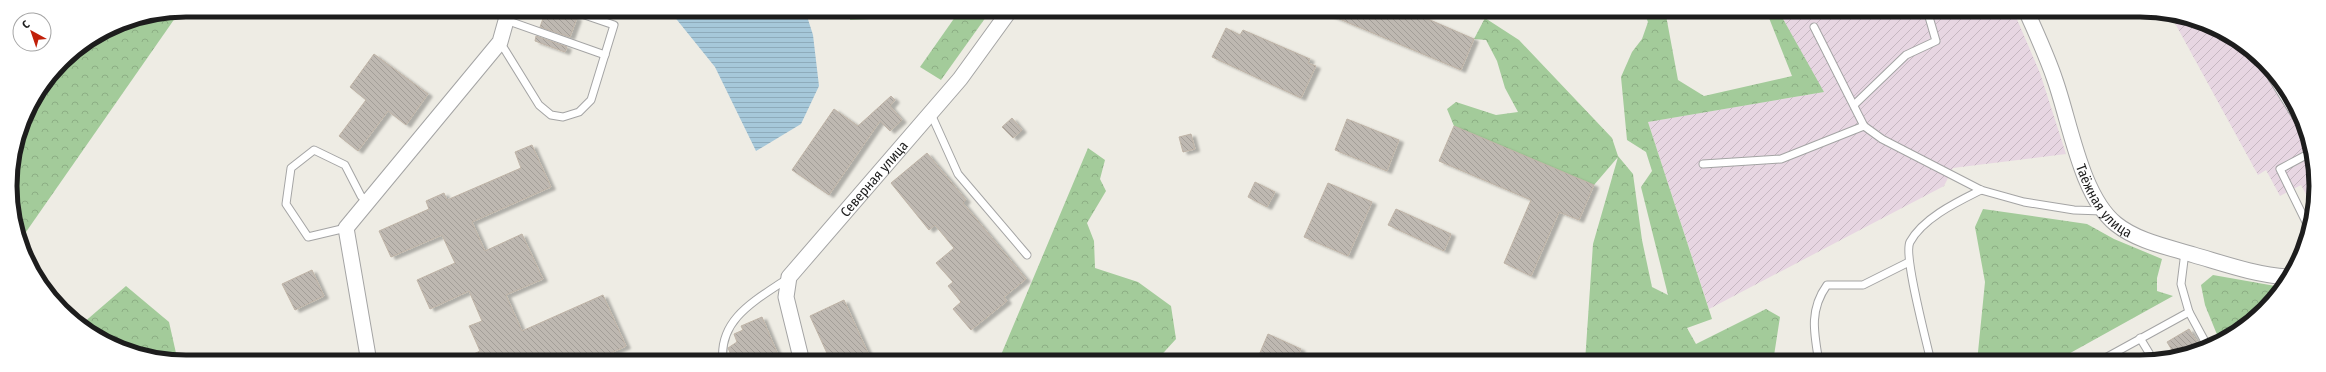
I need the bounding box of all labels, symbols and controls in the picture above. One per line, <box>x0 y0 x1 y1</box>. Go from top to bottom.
north arrow <box>12 12 52 52</box>
text: С <box>20 18 32 32</box>
street label: Северная улица <box>836 137 911 220</box>
street label: Таёжная улица <box>2072 162 2135 241</box>

